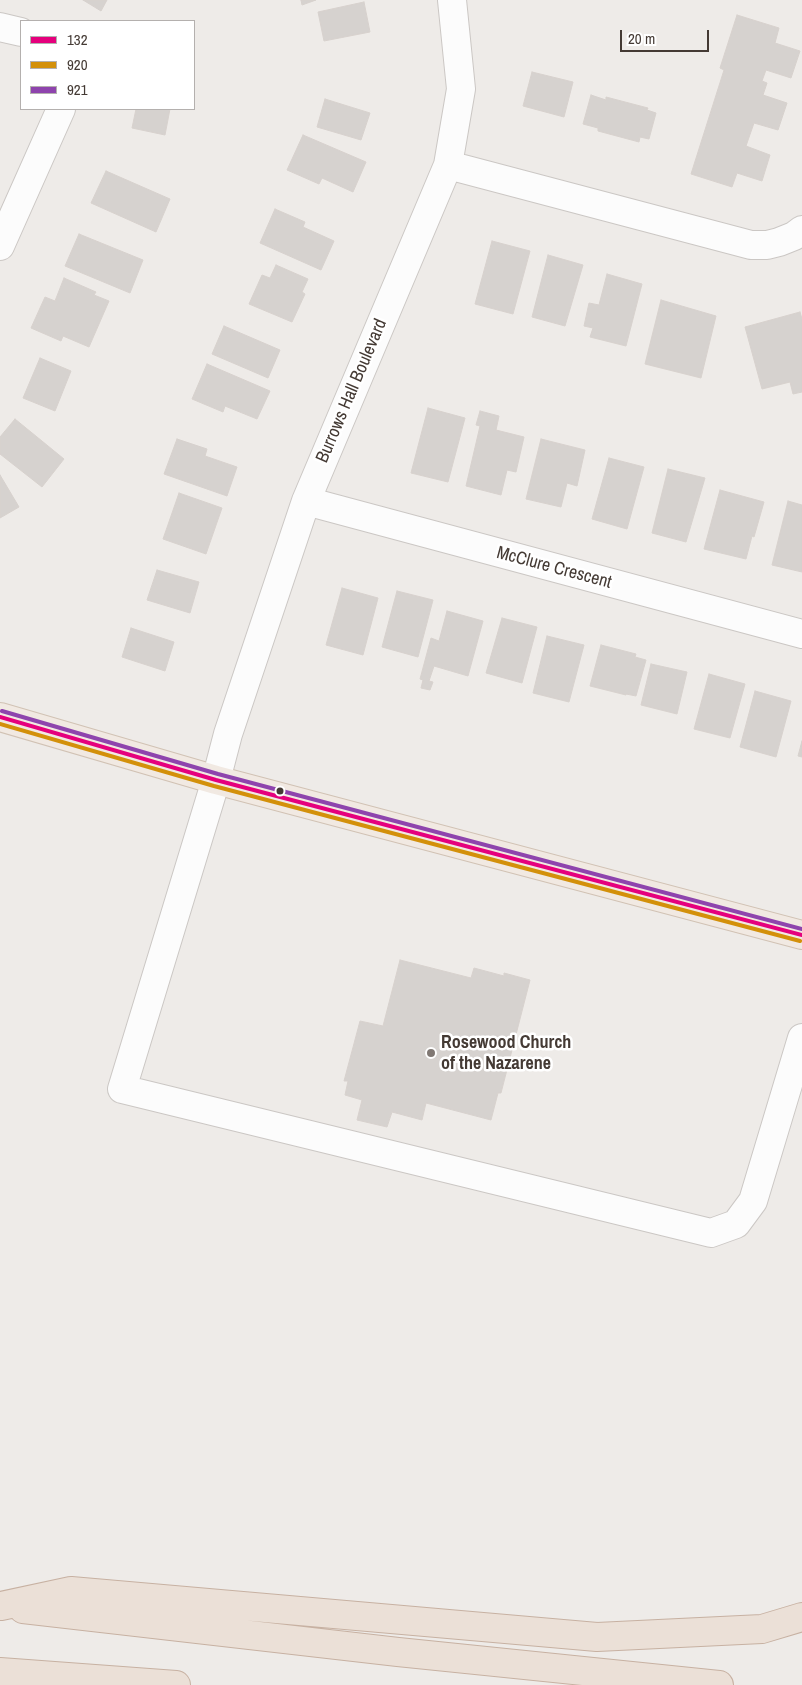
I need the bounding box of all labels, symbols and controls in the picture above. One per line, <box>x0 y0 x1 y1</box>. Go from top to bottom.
legend <box>20 20 195 110</box>
scale bar <box>622 20 711 52</box>
text: 20 m <box>628 28 655 49</box>
text: 132 <box>67 29 88 50</box>
text: 920 <box>67 54 88 75</box>
text: 921 <box>67 79 88 100</box>
street label: Burrows Hall Boulevard <box>312 316 392 466</box>
street label: McClure Crescent <box>494 542 614 594</box>
unlabelled marker <box>275 786 285 796</box>
place label: Rosewood Church of the Nazarene <box>441 1032 571 1074</box>
marker: Rosewood Church of the Nazarene <box>425 1047 437 1059</box>

